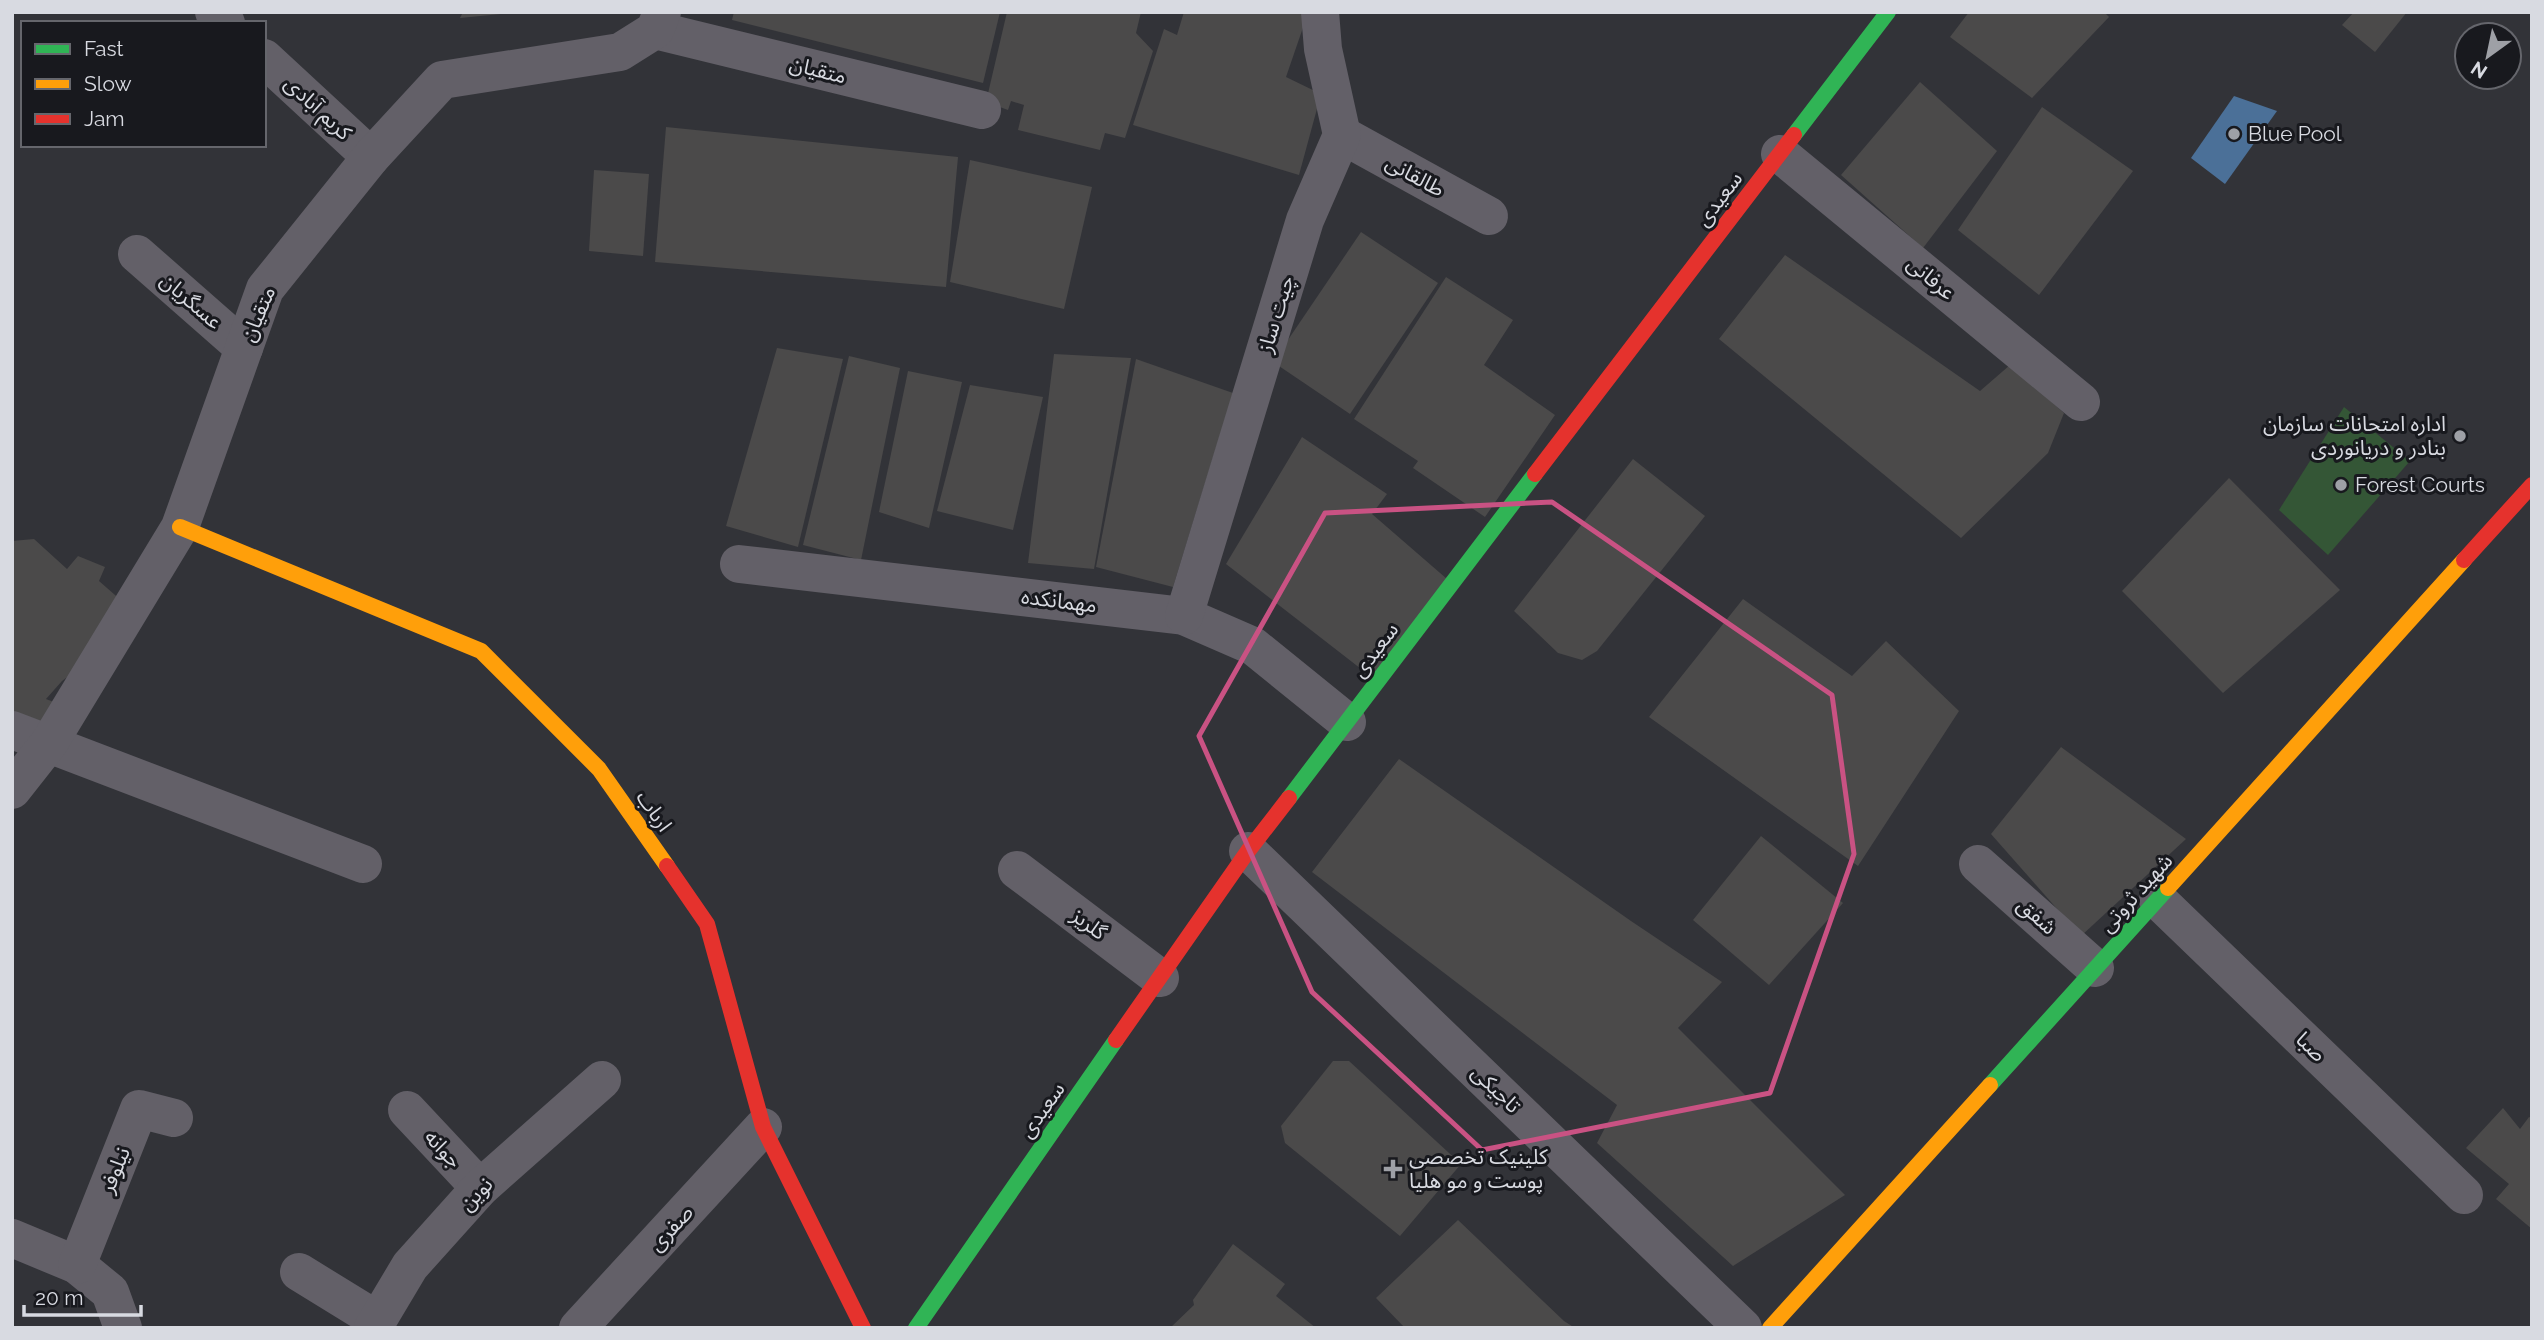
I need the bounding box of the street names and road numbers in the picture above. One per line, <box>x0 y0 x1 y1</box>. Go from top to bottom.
street label: متقیان <box>787 50 849 89</box>
street label: کریم آبادی <box>278 70 357 147</box>
street label: طالقانی <box>1381 149 1449 202</box>
street label: سعیدی <box>1690 166 1747 231</box>
street label: عرفانی <box>1902 250 1960 305</box>
street label: عسگریان <box>155 267 227 334</box>
street label: چیت ساز <box>1252 273 1300 356</box>
street label: متقیان <box>235 282 280 345</box>
street label: مهمانکده <box>1020 583 1098 618</box>
street label: سعیدی <box>1346 617 1403 682</box>
street label: ارباب <box>631 785 677 836</box>
street label: شهید ثروتی <box>2094 848 2177 937</box>
street label: شفق <box>2012 892 2062 940</box>
street label: گلریز <box>1066 902 1112 945</box>
street label: صبا <box>2291 1026 2332 1067</box>
street label: تاجیکی <box>1467 1059 1526 1118</box>
street label: سعیدی <box>1013 1077 1070 1142</box>
street label: جوانه <box>420 1124 467 1173</box>
street label: نیلوفر <box>94 1143 135 1197</box>
street label: نوین <box>454 1172 498 1216</box>
street label: صفری <box>643 1199 698 1256</box>

